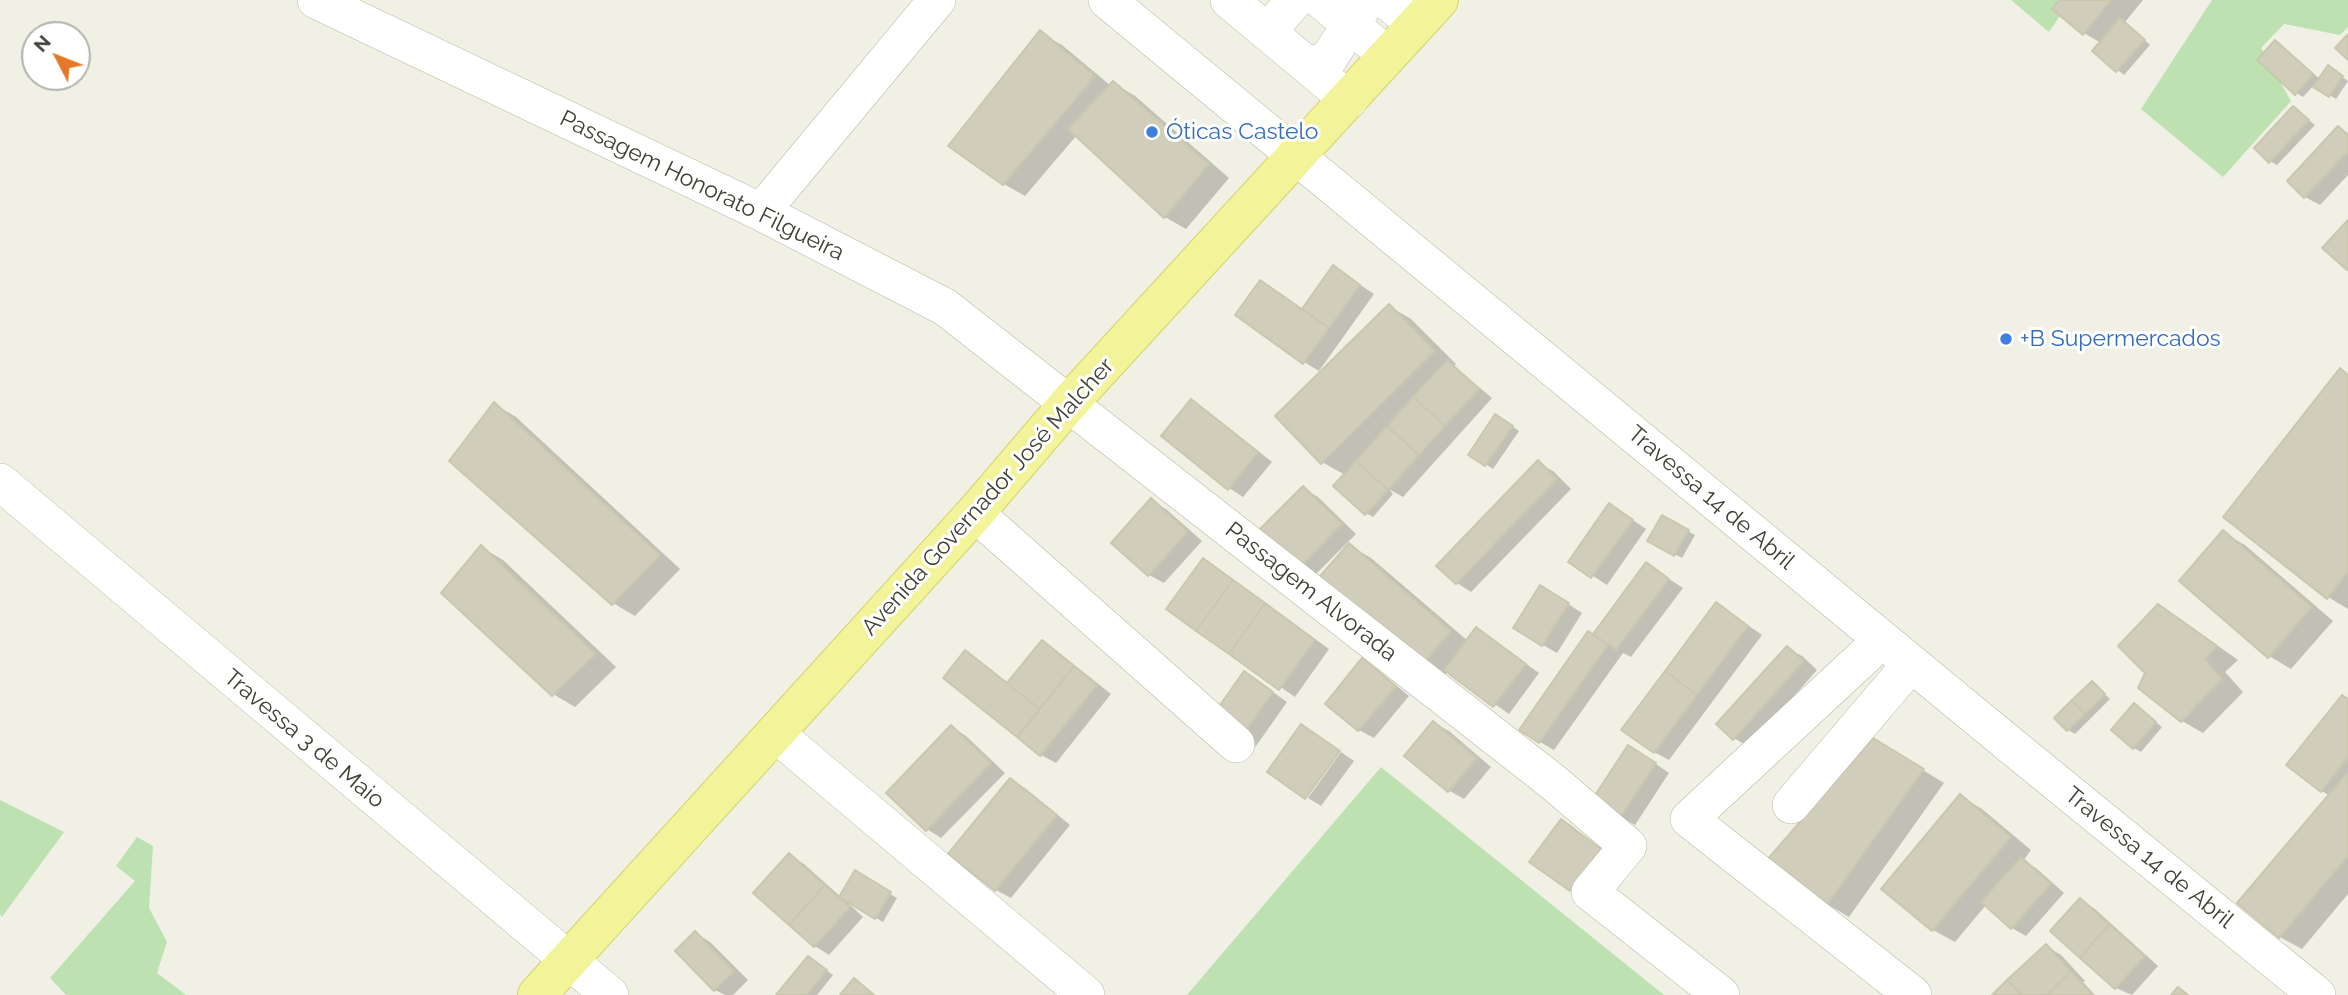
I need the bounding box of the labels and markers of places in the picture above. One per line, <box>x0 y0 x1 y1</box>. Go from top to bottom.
place label: Óticas Castelo <box>1166 118 1318 146</box>
marker: Óticas Castelo <box>1144 124 1160 140</box>
place label: +B Supermercados <box>2020 325 2221 353</box>
marker: +B Supermercados <box>1998 331 2014 347</box>

